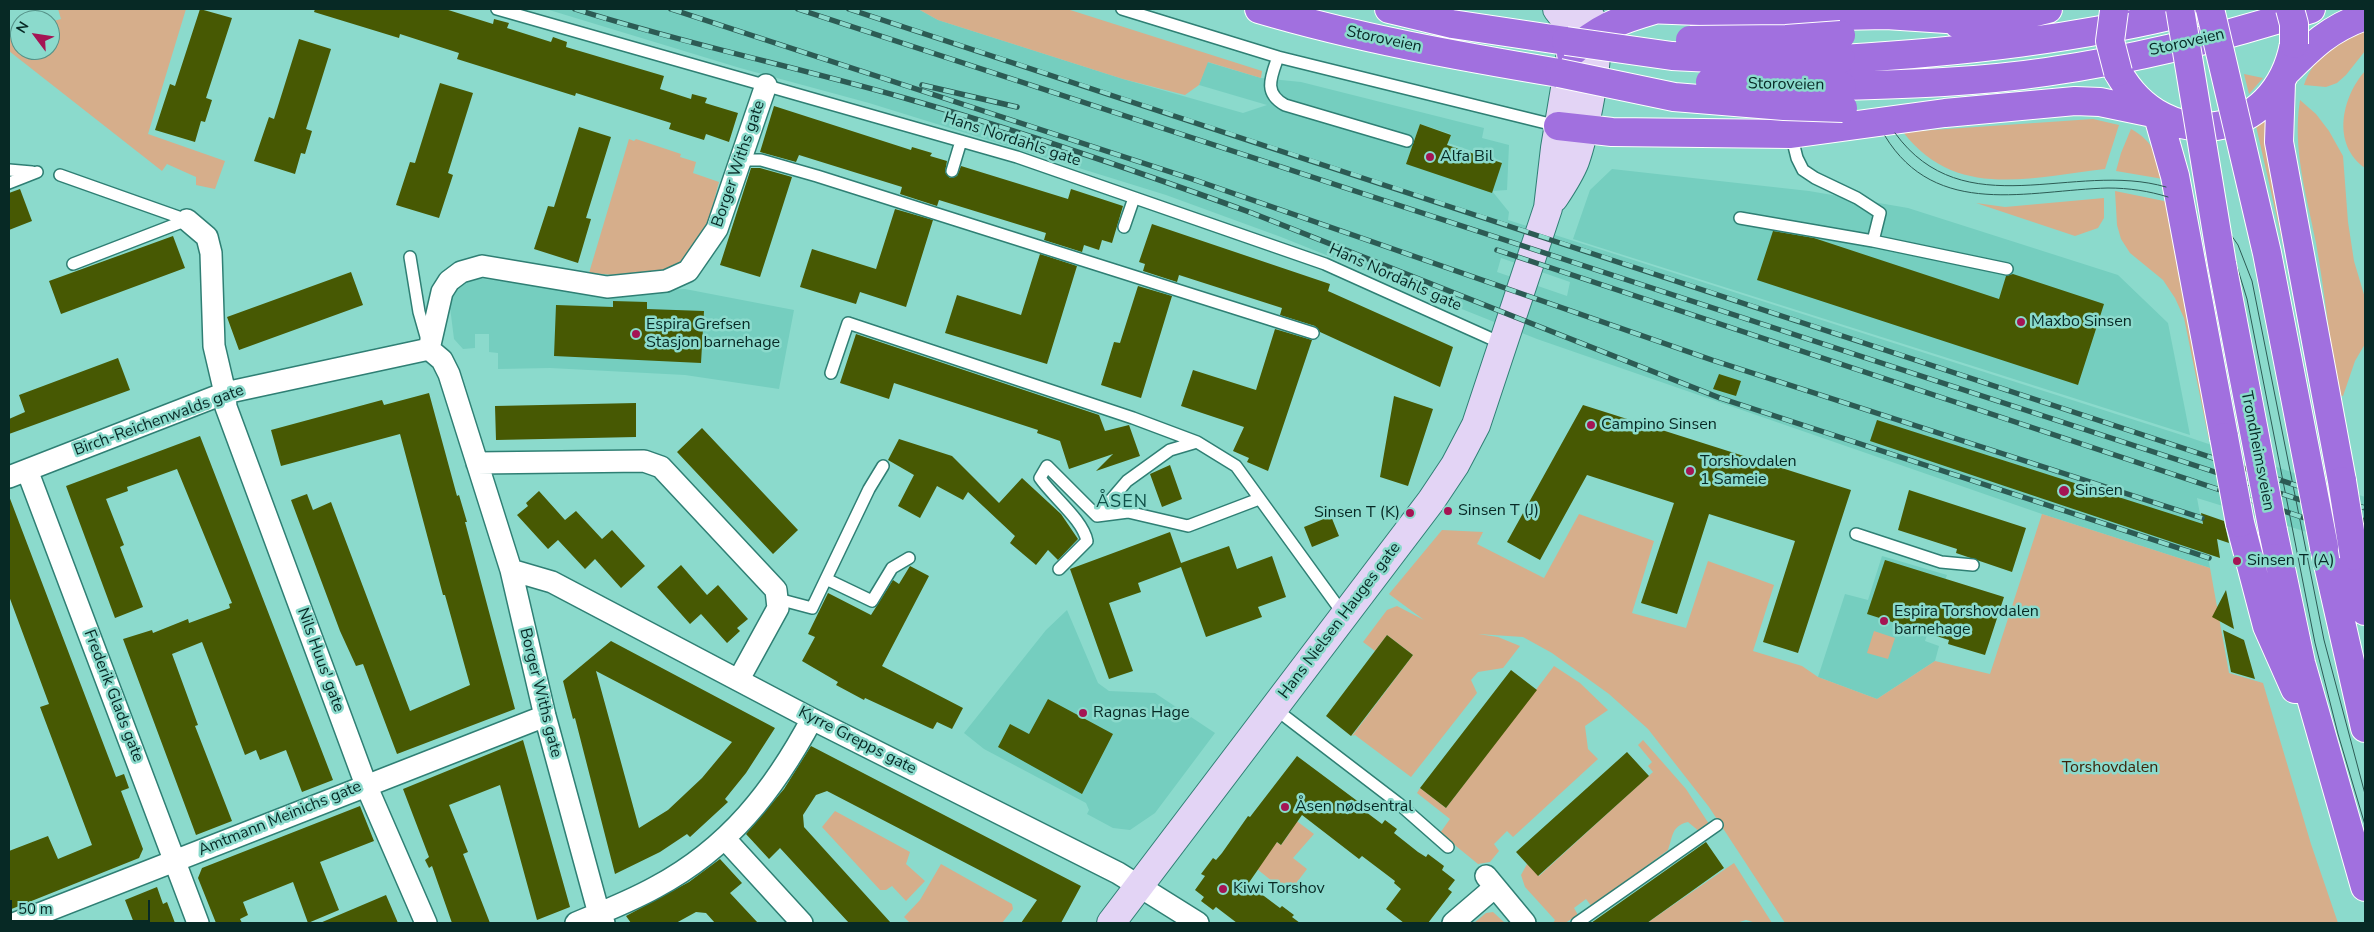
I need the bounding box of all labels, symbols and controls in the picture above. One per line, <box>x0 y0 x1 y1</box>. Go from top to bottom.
north arrow <box>10 10 60 60</box>
text: N <box>12 18 33 37</box>
street label: Storoveien <box>1345 23 1423 57</box>
street label: Storoveien <box>2148 25 2226 61</box>
street label: Storoveien <box>1748 75 1824 95</box>
street label: Borger Withs gate <box>708 98 770 230</box>
street label: Hans Nordahls gate <box>941 109 1083 171</box>
place label: Alfa Bil <box>1440 147 1493 167</box>
marker: Alfa Bil <box>1424 151 1436 163</box>
street label: Hans Nordahls gate <box>1326 240 1464 316</box>
place label: Maxbo Sinsen <box>2031 312 2132 332</box>
place label: Espira Grefsen Stasjon barnehage <box>646 315 780 353</box>
marker: Maxbo Sinsen <box>2015 316 2027 328</box>
marker: Espira Grefsen Stasjon barnehage <box>630 328 642 340</box>
street label: Birch-Reichenwalds gate <box>71 381 247 461</box>
street label: Trondheimsveien <box>2236 389 2278 513</box>
place label: Campino Sinsen <box>1601 415 1717 435</box>
marker: Campino Sinsen <box>1585 419 1597 431</box>
place label: Torshovdalen 1 Sameie <box>1700 452 1797 490</box>
marker: Torshovdalen 1 Sameie <box>1684 465 1696 477</box>
place label: Sinsen <box>2075 481 2123 501</box>
marker: Sinsen <box>2057 484 2071 498</box>
district label: ÅSEN <box>1096 492 1148 514</box>
place label: Sinsen T (J) <box>1458 501 1539 521</box>
place label: Sinsen T (K) <box>1314 503 1400 523</box>
marker: Sinsen T (J) <box>1442 505 1454 517</box>
marker: Sinsen T (K) <box>1404 507 1416 519</box>
street label: Hans Nielsen Hauges gate <box>1275 539 1405 703</box>
place label: Sinsen T (A) <box>2247 551 2335 571</box>
marker: Sinsen T (A) <box>2231 555 2243 567</box>
place label: Espira Torshovdalen barnehage <box>1894 602 2039 640</box>
street label: Nils Huus' gate <box>292 605 348 715</box>
marker: Espira Torshovdalen barnehage <box>1878 615 1890 627</box>
street label: Borger Withs gate <box>515 626 565 760</box>
street label: Frederik Glads gate <box>79 627 147 765</box>
street label: Kyrre Grepps gate <box>795 703 919 779</box>
place label: Ragnas Hage <box>1093 703 1189 723</box>
marker: Ragnas Hage <box>1077 707 1089 719</box>
park label: Torshovdalen <box>2062 758 2158 778</box>
street label: Amtmann Meinichs gate <box>196 777 364 861</box>
place label: Åsen nødsentral <box>1295 797 1413 817</box>
marker: Åsen nødsentral <box>1279 801 1291 813</box>
place label: Kiwi Torshov <box>1233 879 1325 899</box>
marker: Kiwi Torshov <box>1217 883 1229 895</box>
scale bar <box>12 890 152 922</box>
text: 50 m <box>18 899 53 919</box>

